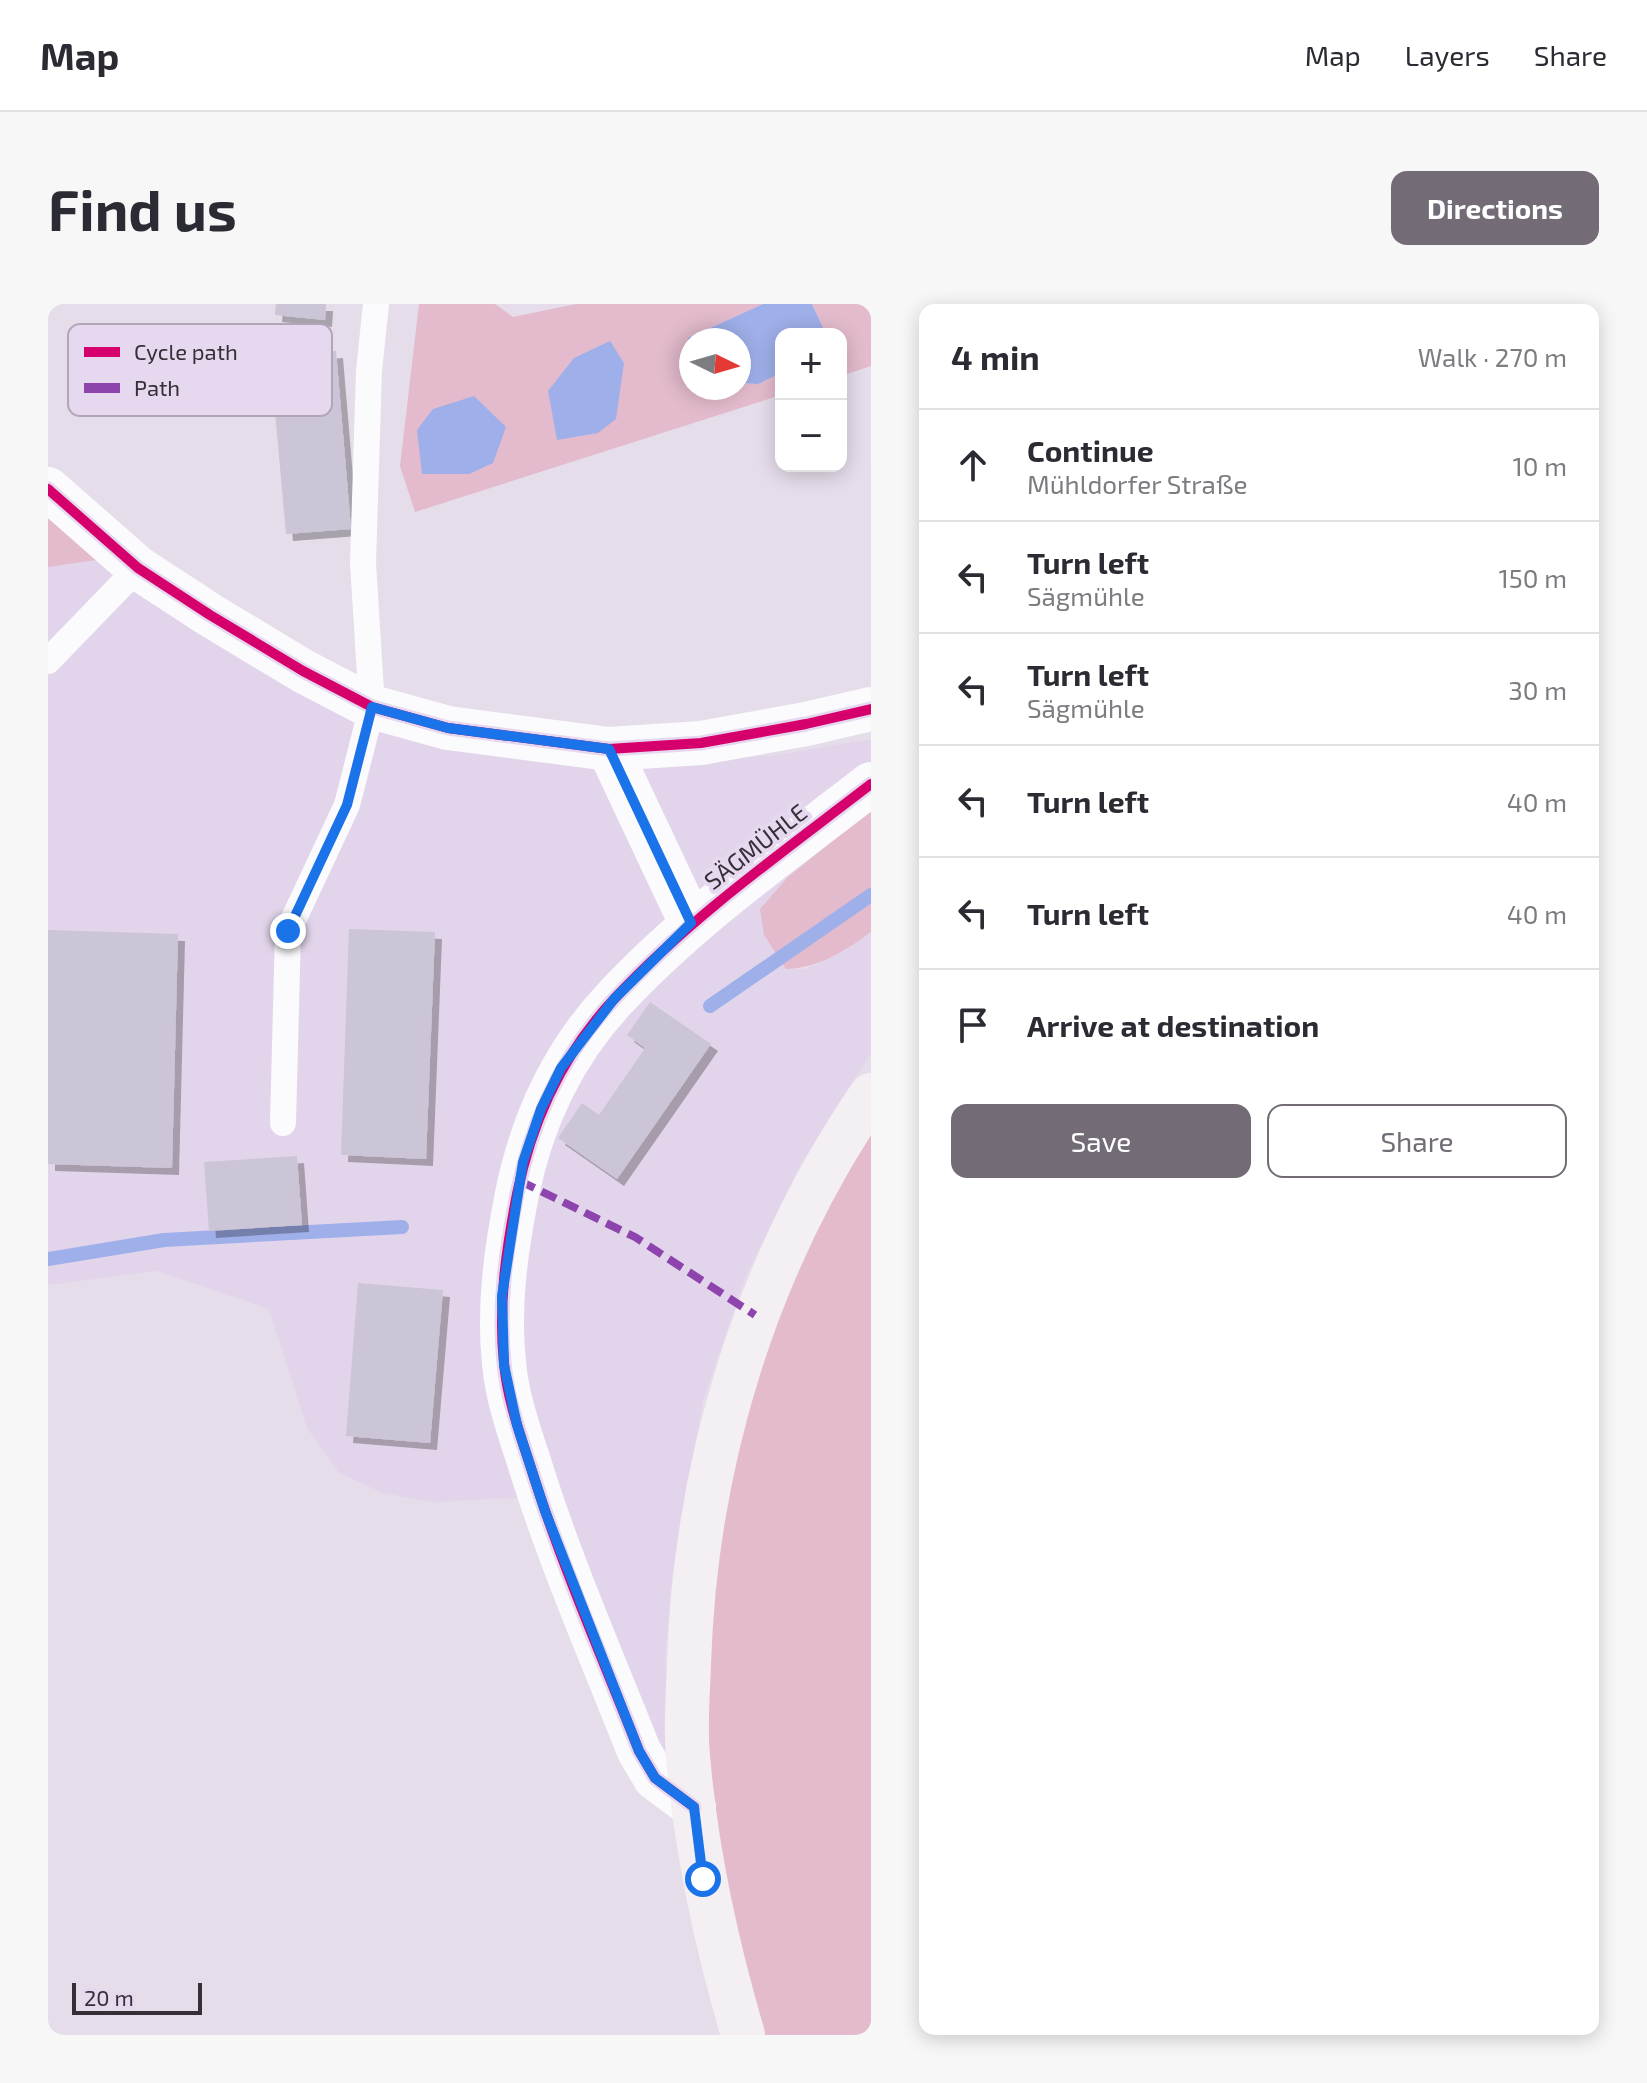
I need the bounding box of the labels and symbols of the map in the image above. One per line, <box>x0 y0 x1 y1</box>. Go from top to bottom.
legend <box>68 324 332 416</box>
north arrow <box>679 328 751 400</box>
text: Cycle path <box>134 338 238 364</box>
text: Path <box>134 374 180 400</box>
street label: SÄGMÜHLE <box>698 797 812 895</box>
route end <box>270 913 306 949</box>
route start <box>685 1861 721 1897</box>
scale bar <box>72 1979 202 2015</box>

